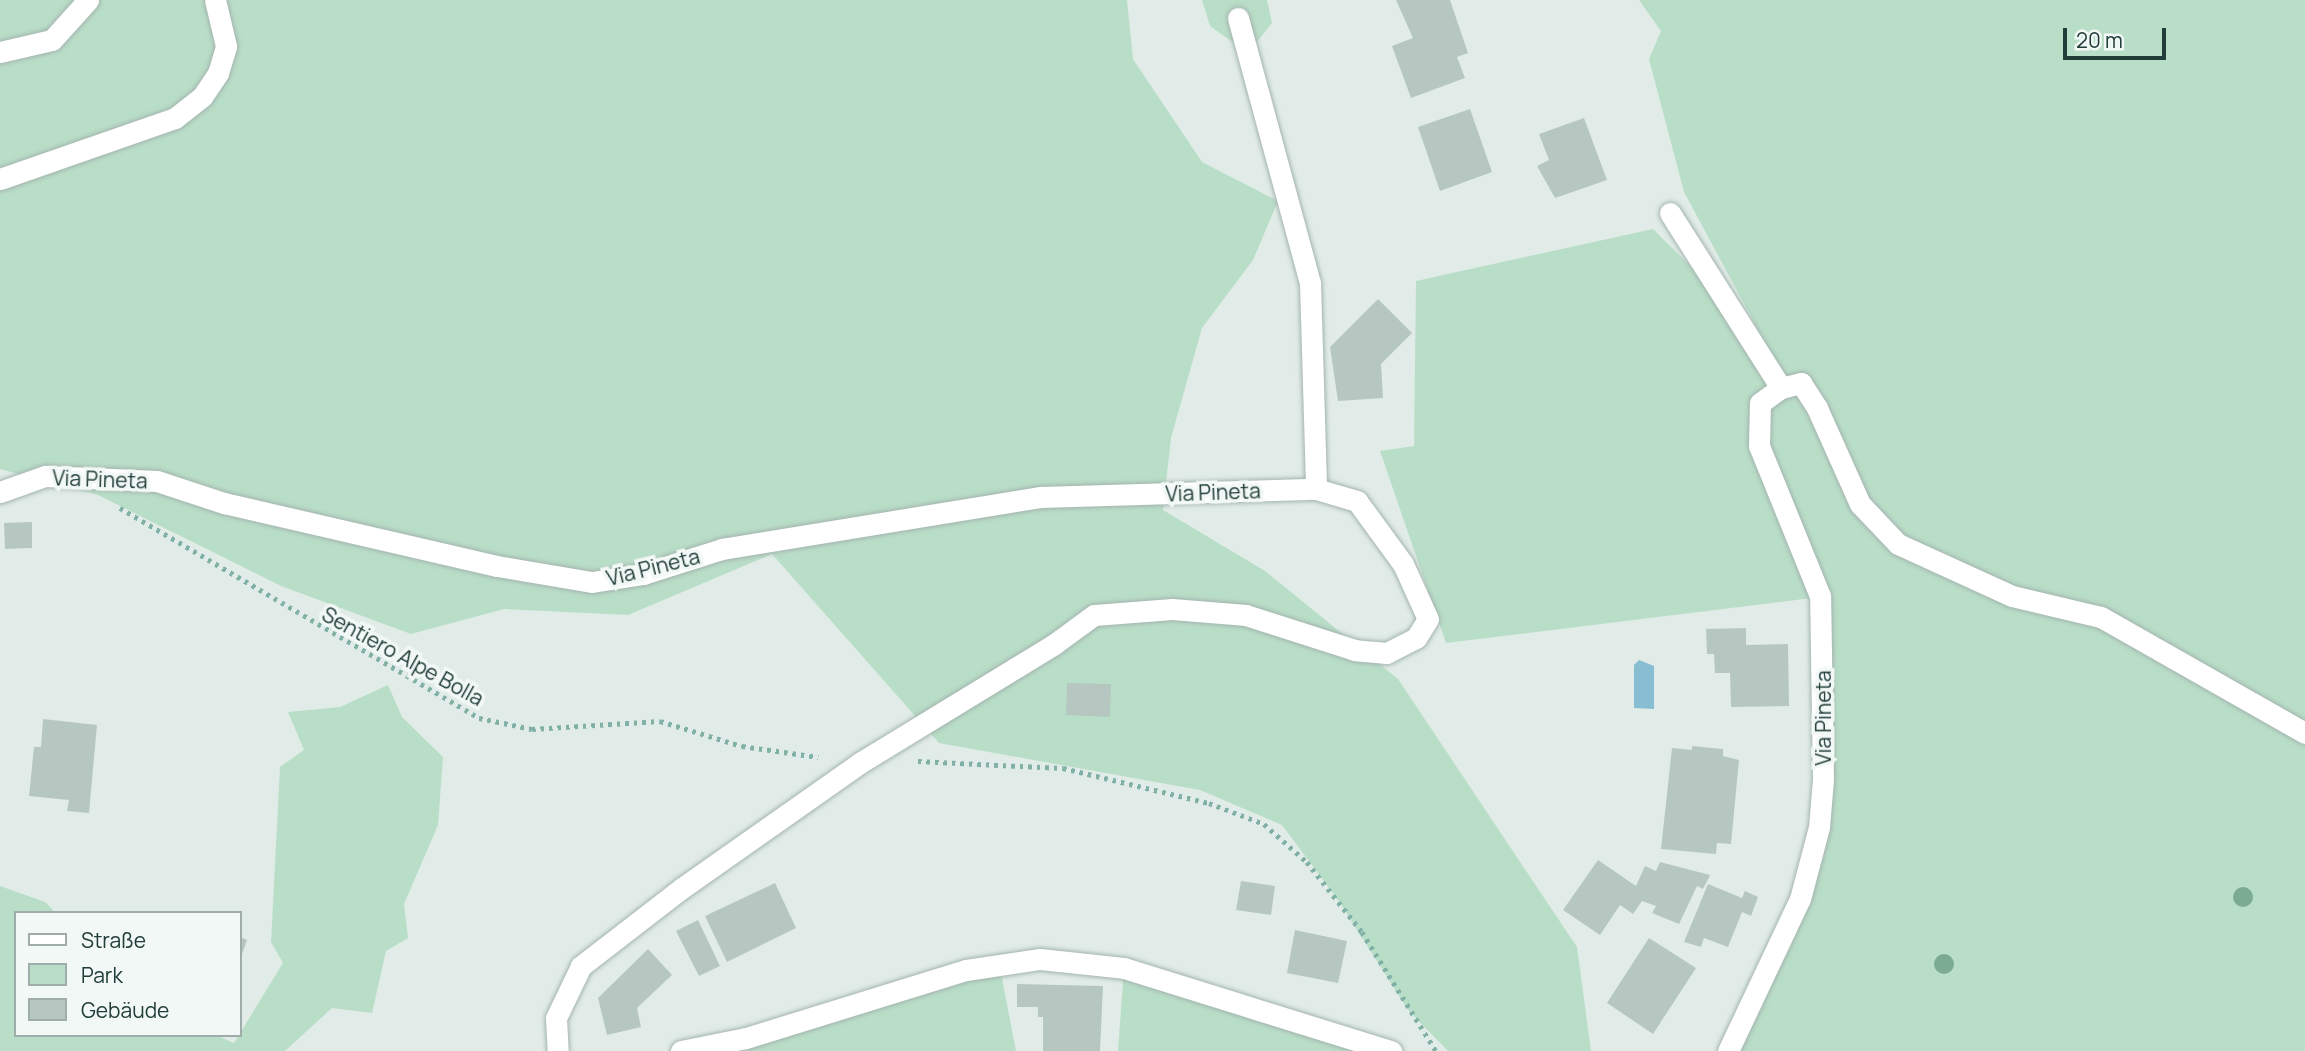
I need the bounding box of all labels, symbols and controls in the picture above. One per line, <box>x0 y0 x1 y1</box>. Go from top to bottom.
scale bar <box>2067 14 2170 58</box>
text: 20 m <box>2076 26 2123 54</box>
street label: Via Pineta <box>52 465 148 493</box>
street label: Via Pineta <box>1165 478 1261 506</box>
street label: Via Pineta <box>604 543 702 591</box>
street label: Sentiero Alpe Bolla <box>318 601 488 711</box>
street label: Via Pineta <box>1810 670 1836 766</box>
legend <box>14 911 242 1037</box>
text: Straße <box>81 926 146 954</box>
text: Park <box>81 961 123 989</box>
text: Gebäude <box>81 996 169 1024</box>

